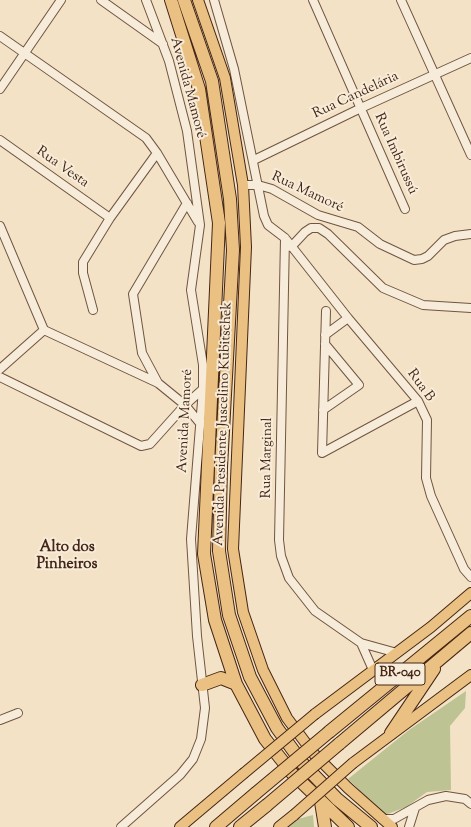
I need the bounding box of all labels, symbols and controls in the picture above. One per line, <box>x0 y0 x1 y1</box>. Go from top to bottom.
street label: Avenida Mamoré <box>165 36 209 140</box>
street label: Rua Candelária <box>310 69 402 123</box>
street label: Rua Imbirussú <box>370 111 420 197</box>
street label: Rua Vesta <box>32 144 92 192</box>
street label: Rua Mamoré <box>268 169 346 217</box>
street label: Avenida Presidente Juscelino Kubitschek <box>211 302 237 546</box>
street label: Rua B <box>403 367 437 405</box>
street label: Avenida Mamoré <box>175 369 197 473</box>
street label: Rua Marginal <box>259 417 277 499</box>
district label: Alto dos Pinheiros <box>37 539 97 574</box>
road number: BR-040 <box>375 663 425 685</box>

